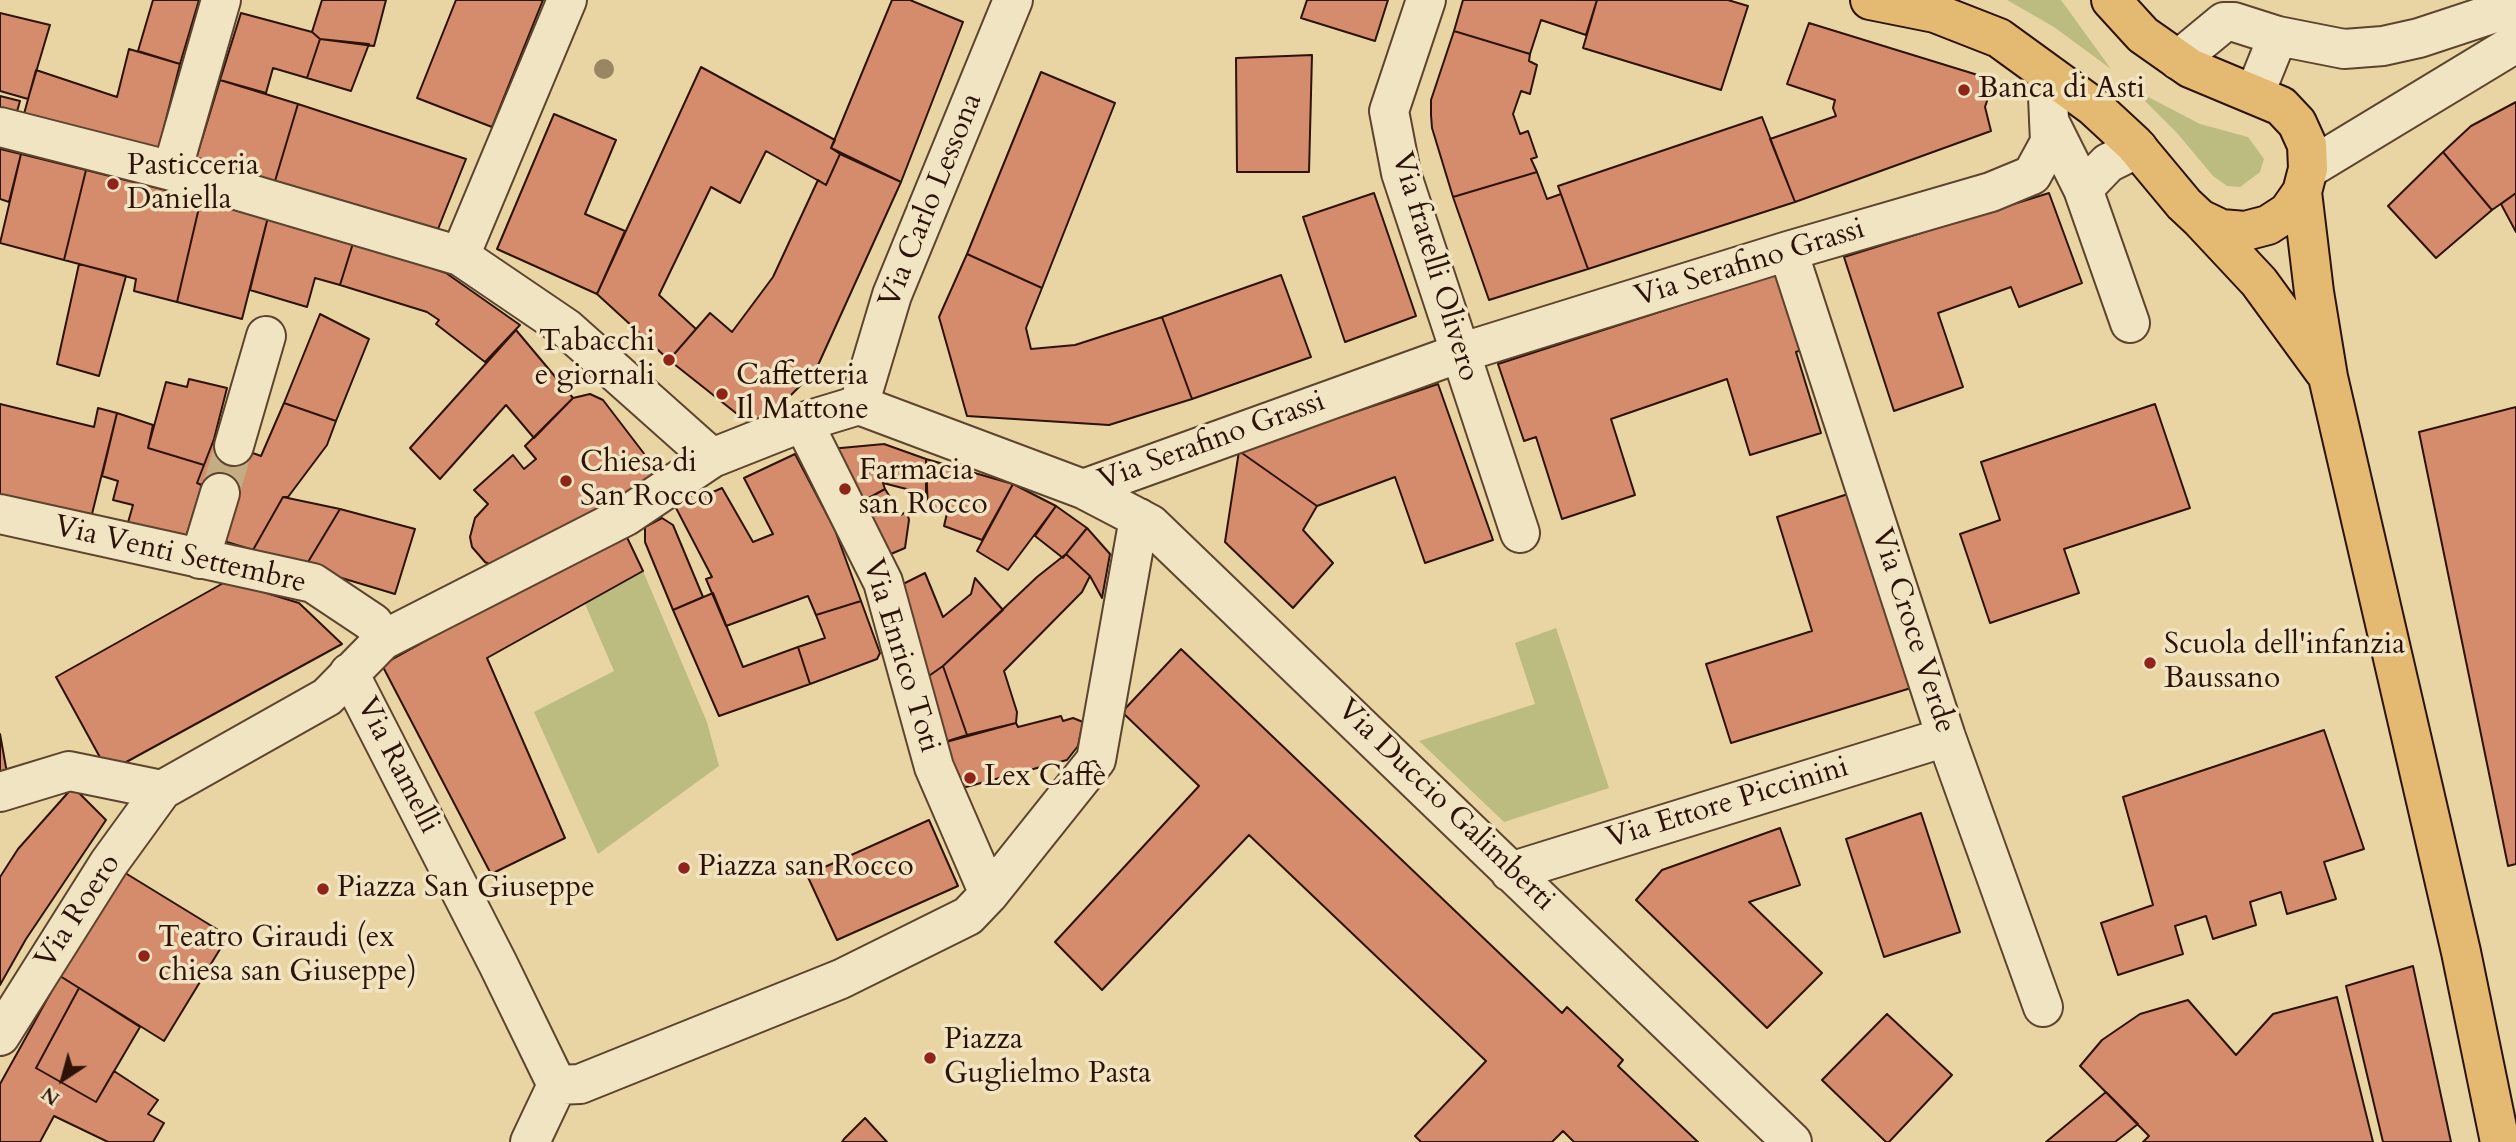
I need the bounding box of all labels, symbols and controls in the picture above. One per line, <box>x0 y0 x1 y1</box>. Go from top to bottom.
place label: Banca di Asti <box>1978 72 2145 108</box>
marker: Banca di Asti <box>1956 82 1972 98</box>
street label: Via Carlo Lessona <box>873 88 991 314</box>
street label: Via fratelli Olivero <box>1382 148 1486 386</box>
place label: Pasticceria Daniella <box>127 149 259 220</box>
marker: Pasticceria Daniella <box>105 176 121 192</box>
street label: Via Serafino Grassi <box>1631 212 1869 316</box>
place label: Tabacchi e giornali <box>535 325 655 396</box>
marker: Tabacchi e giornali <box>661 352 677 368</box>
place label: Caffetteria Il Mattone <box>736 359 869 430</box>
street label: Via Serafino Grassi <box>1094 384 1330 500</box>
marker: Caffetteria Il Mattone <box>714 386 730 402</box>
place label: Chiesa di San Rocco <box>580 446 714 516</box>
place label: Farmacia san Rocco <box>859 454 988 524</box>
marker: Chiesa di San Rocco <box>558 473 574 489</box>
marker: Farmacia san Rocco <box>837 481 853 497</box>
street label: Via Venti Settembre <box>51 510 309 602</box>
street label: Via Croce Verde <box>1862 524 1962 738</box>
street label: Via Enrico Toti <box>853 555 947 757</box>
place label: Scuola dell'infanzia Baussano <box>2164 628 2405 698</box>
marker: Scuola dell'infanzia Baussano <box>2142 655 2158 671</box>
street label: Via Ramelli <box>347 692 447 840</box>
street label: Via Duccio Galimberti <box>1328 693 1562 919</box>
street label: Via Ettore Piccinini <box>1603 750 1853 858</box>
place label: Lex Caffè <box>984 760 1106 796</box>
marker: Lex Caffè <box>962 770 978 786</box>
street label: Via Roero <box>29 848 129 976</box>
place label: Piazza san Rocco <box>698 850 914 886</box>
marker: Piazza san Rocco <box>676 860 692 876</box>
place label: Piazza San Giuseppe <box>337 871 595 907</box>
marker: Piazza San Giuseppe <box>315 881 331 897</box>
place label: Teatro Giraudi (ex chiesa san Giuseppe) <box>158 921 417 992</box>
marker: Teatro Giraudi (ex chiesa san Giuseppe) <box>136 948 152 964</box>
place label: Piazza Guglielmo Pasta <box>944 1023 1151 1094</box>
north arrow <box>28 1044 98 1114</box>
marker: Piazza Guglielmo Pasta <box>922 1050 938 1066</box>
text: N <box>36 1081 65 1111</box>

